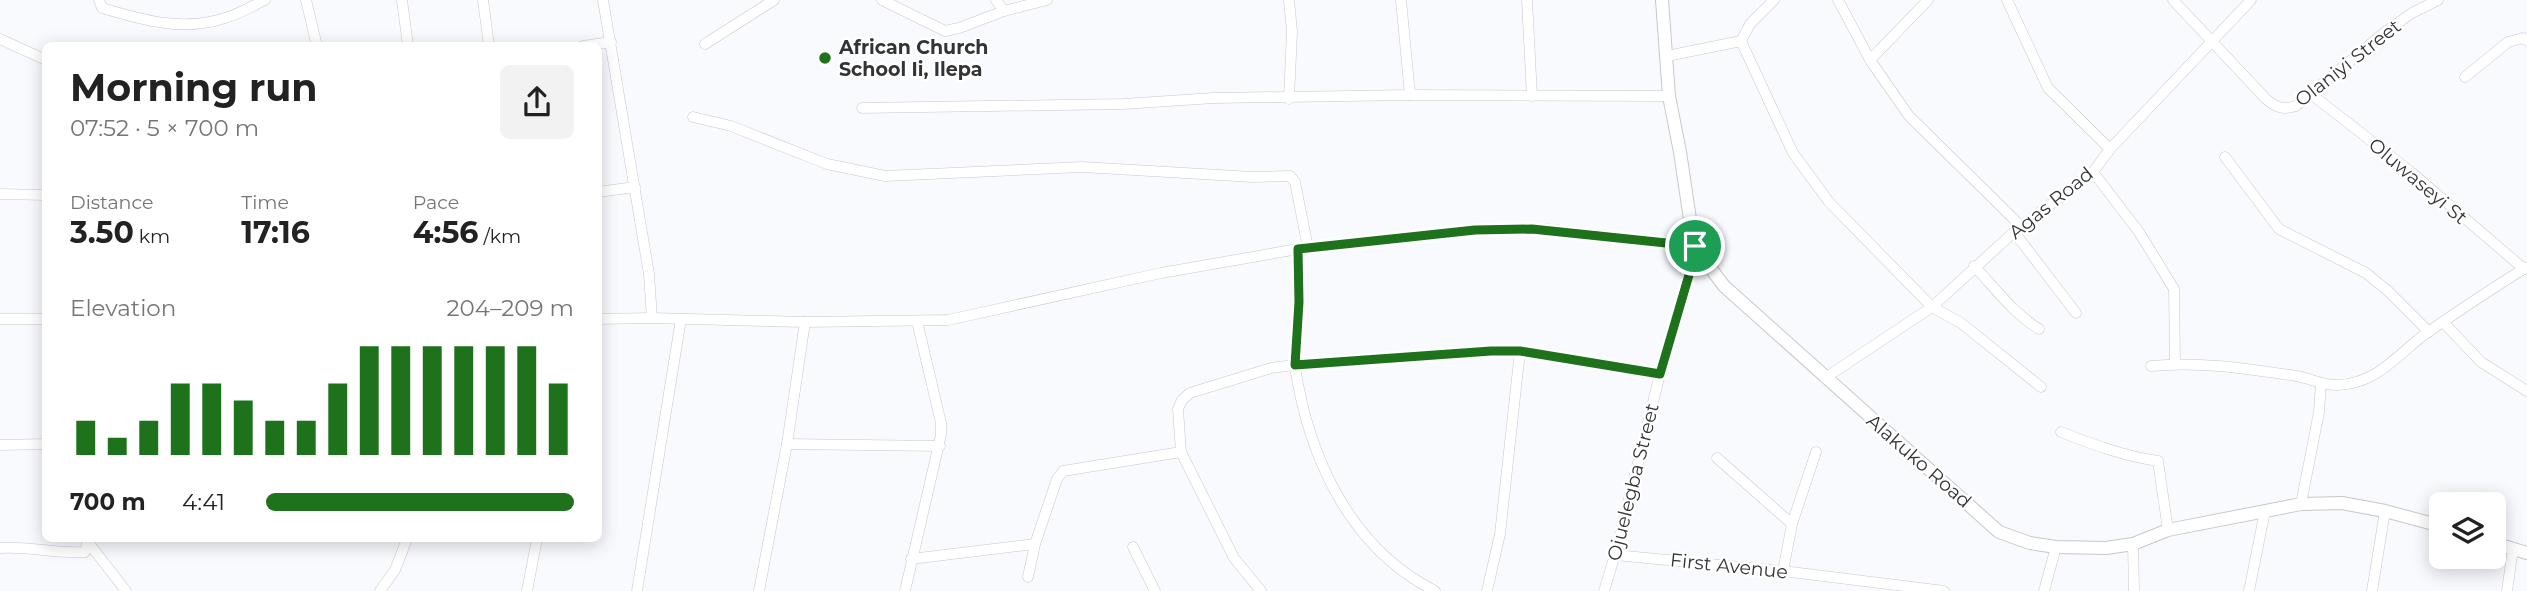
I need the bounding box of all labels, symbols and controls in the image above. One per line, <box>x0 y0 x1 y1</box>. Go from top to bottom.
street label: Olaniyi Street <box>2290 14 2406 111</box>
place label: African Church School Ii, Ilepa <box>838 36 988 81</box>
marker: African Church School Ii, Ilepa <box>817 50 833 66</box>
text: Morning run <box>70 64 318 111</box>
button: share <box>500 65 574 139</box>
text: 07:52 · 5 × 700 m <box>70 114 259 142</box>
street label: Oluwaseyi St <box>2364 133 2472 229</box>
street label: Agas Road <box>2004 162 2098 244</box>
text: Distance <box>70 191 153 214</box>
text: Time <box>241 191 289 214</box>
text: Pace <box>413 191 459 214</box>
text: 3.50 <box>70 214 134 251</box>
text: 17:16 <box>241 214 310 251</box>
text: 4:56 <box>413 214 478 251</box>
pin <box>1665 216 1725 276</box>
text: km <box>134 225 170 248</box>
text: /km <box>478 225 521 248</box>
icon: arrive <box>1676 227 1714 265</box>
text: Elevation <box>70 294 176 322</box>
text: 204–209 m <box>446 294 574 322</box>
street label: Ojuelegba Street <box>1602 401 1664 563</box>
street label: Alakuko Road <box>1862 409 1976 513</box>
text: 700 m <box>70 488 146 516</box>
text: 4:41 <box>182 488 225 516</box>
map controls <box>2429 492 2506 569</box>
button: layers <box>2429 492 2506 569</box>
street label: First Avenue <box>1669 548 1789 584</box>

